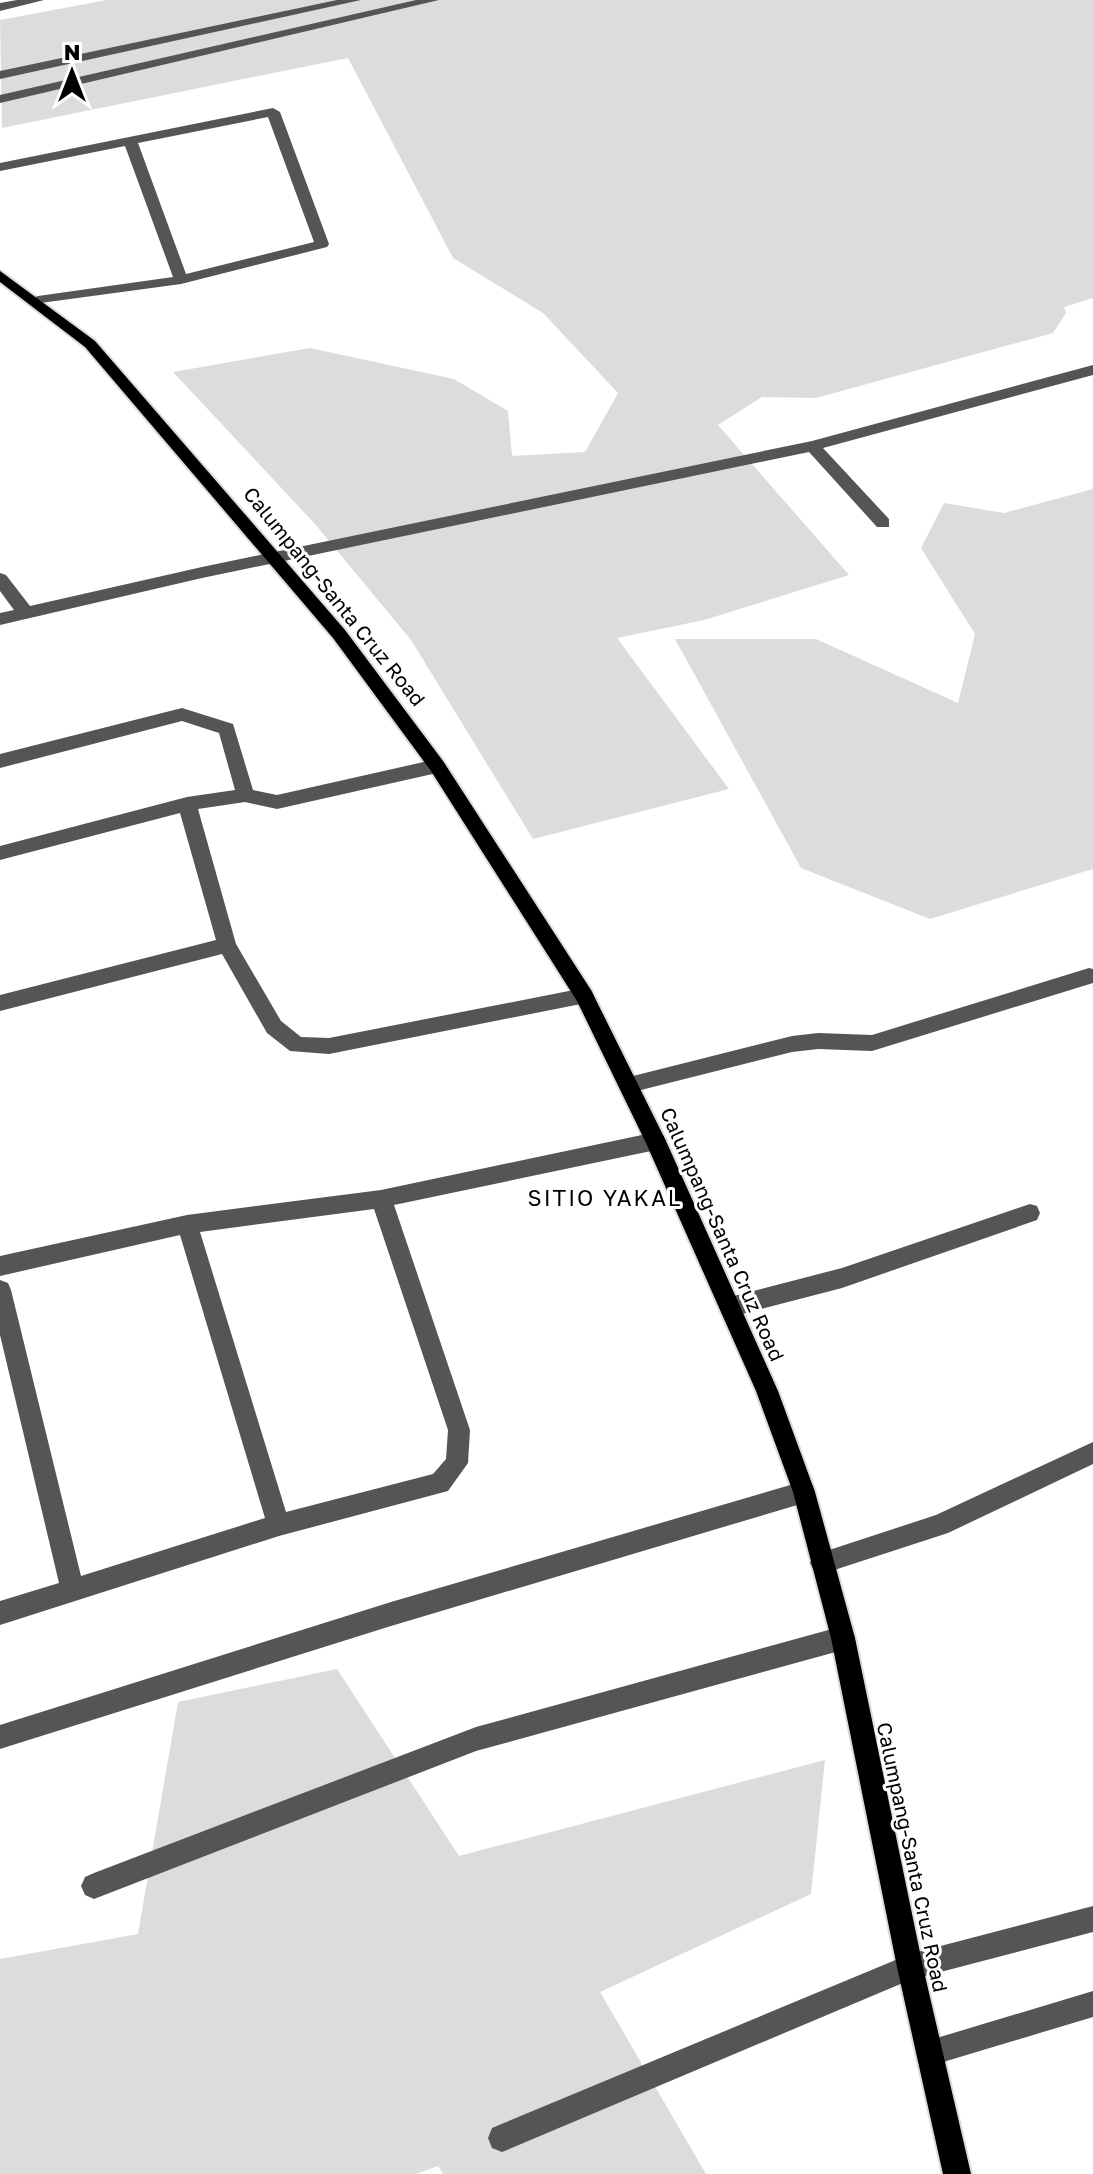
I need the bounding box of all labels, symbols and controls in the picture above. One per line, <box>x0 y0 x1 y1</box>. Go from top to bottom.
north arrow <box>32 32 112 112</box>
text: N <box>64 38 80 65</box>
street label: Calumpang-Santa Cruz Road <box>239 482 431 710</box>
street label: Calumpang-Santa Cruz Road <box>656 1103 790 1365</box>
district label: SITIO YAKAL <box>528 1184 682 1211</box>
street label: Calumpang-Santa Cruz Road <box>873 1720 953 1994</box>

